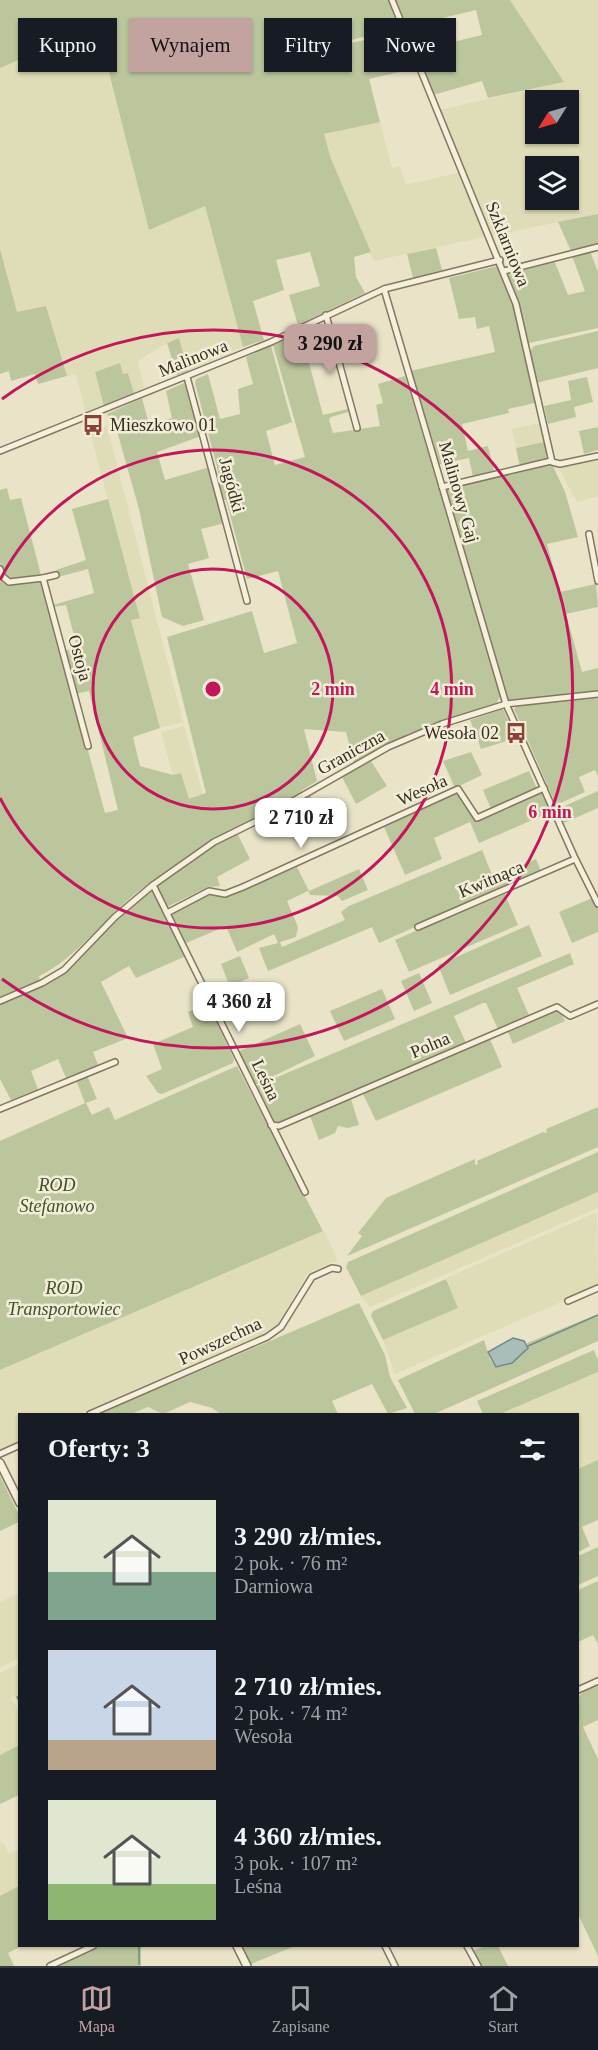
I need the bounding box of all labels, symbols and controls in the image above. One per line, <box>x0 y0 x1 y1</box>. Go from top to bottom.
chip: Kupno <box>18 18 117 72</box>
chip: Wynajem <box>129 18 252 72</box>
chip: Filtry <box>264 18 352 72</box>
chip: Nowe <box>364 18 456 72</box>
north arrow <box>525 90 579 144</box>
map controls <box>525 90 579 210</box>
button: layers <box>525 156 579 210</box>
street label: Szklarniowa <box>482 199 534 289</box>
pin: 3 290 zł <box>268 324 392 375</box>
text: 3 290 zł <box>298 332 362 354</box>
street label: Malinowa <box>155 335 231 381</box>
bus stop icon: Mieszkowo 01 <box>81 413 105 437</box>
place label: Mieszkowo 01 <box>110 415 217 435</box>
street label: Malinowy Gaj <box>435 439 483 545</box>
street label: Jagódki <box>215 455 249 515</box>
street label: Ostoja <box>64 633 96 683</box>
centre of rings <box>203 679 223 699</box>
text: 2 min <box>311 679 355 699</box>
text: 4 min <box>430 679 474 699</box>
bus stop icon: Wesoła 02 <box>504 721 528 745</box>
place label: Wesoła 02 <box>424 723 499 743</box>
street label: Graniczna <box>314 725 388 779</box>
street label: Wesoła <box>394 770 450 810</box>
pin: 2 710 zł <box>239 798 363 849</box>
text: 6 min <box>528 802 572 822</box>
text: 2 710 zł <box>269 806 333 828</box>
street label: Kwitnąca <box>455 856 527 902</box>
pin: 4 360 zł <box>177 982 301 1033</box>
text: 4 360 zł <box>207 990 271 1012</box>
street label: Polna <box>407 1028 453 1062</box>
street label: Leśna <box>248 1056 284 1104</box>
park label: ROD Stefanowo <box>20 1175 95 1216</box>
park label: ROD Transportowiec <box>7 1278 121 1319</box>
street label: Powszechna <box>175 1313 265 1369</box>
icon: filters <box>516 1433 549 1466</box>
text: Oferty: 3 <box>48 1434 150 1463</box>
text: 3 290 zł/mies. <box>234 1522 382 1551</box>
icon: home <box>96 1524 168 1596</box>
text: 2 pok. · 76 m² <box>234 1552 347 1574</box>
text: Darniowa <box>234 1575 313 1597</box>
text: 2 710 zł/mies. <box>234 1672 382 1701</box>
icon: home <box>96 1674 168 1746</box>
text: 2 pok. · 74 m² <box>234 1702 347 1724</box>
text: Wesoła <box>234 1725 292 1747</box>
text: 4 360 zł/mies. <box>234 1822 382 1851</box>
icon: home <box>96 1824 168 1896</box>
text: 3 pok. · 107 m² <box>234 1852 357 1874</box>
text: Leśna <box>234 1875 282 1897</box>
tab: Mapa <box>78 1982 115 2036</box>
tab: Zapisane <box>272 1982 330 2036</box>
tab: Start <box>487 1982 520 2036</box>

